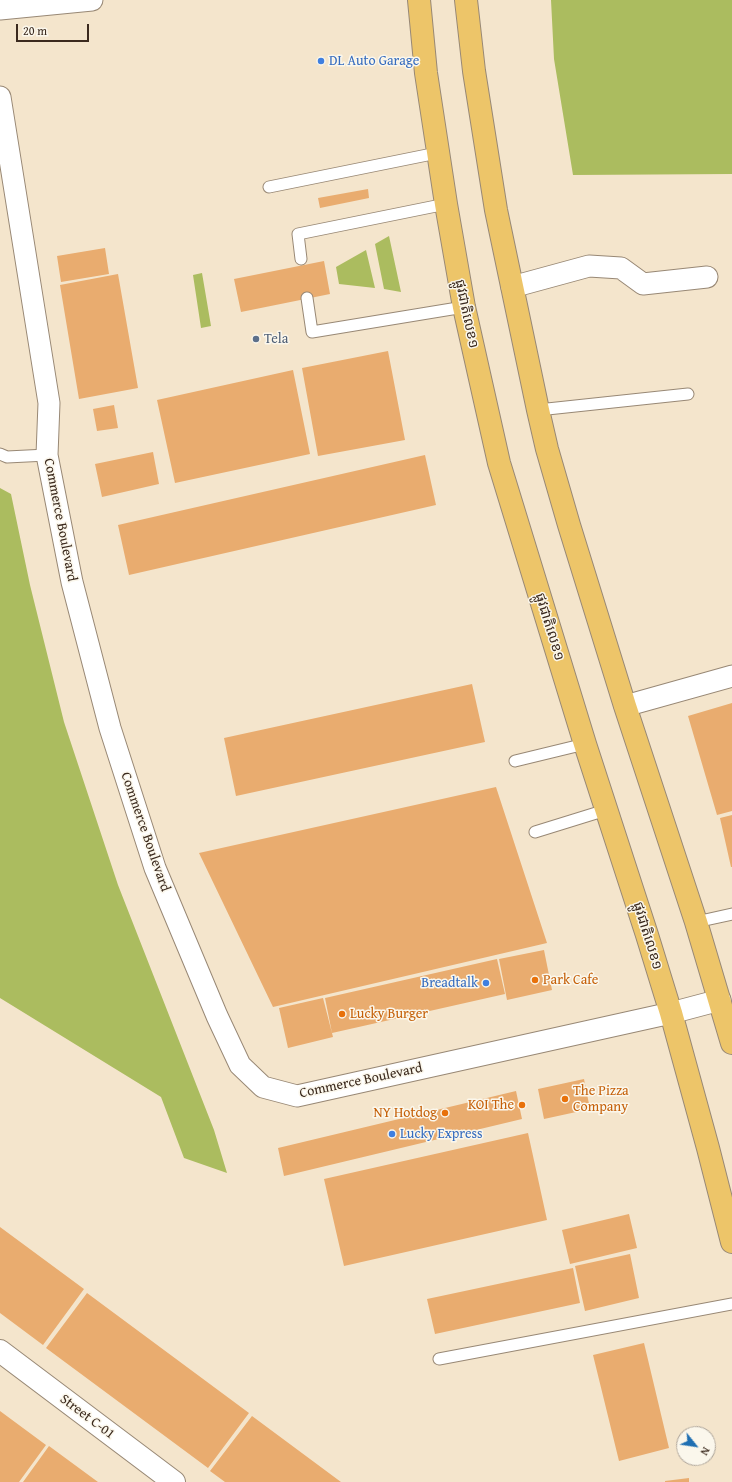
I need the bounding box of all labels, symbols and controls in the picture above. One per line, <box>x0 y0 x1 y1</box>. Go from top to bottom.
scale bar <box>18 16 91 42</box>
text: 20 m <box>23 22 47 39</box>
place label: DL Auto Garage <box>329 53 419 69</box>
marker: DL Auto Garage <box>316 56 326 66</box>
street label: ផ្លូវជាតិលេខ១ <box>450 278 482 350</box>
place label: Tela <box>264 331 288 347</box>
marker: Tela <box>251 334 261 344</box>
street label: Commerce Boulevard <box>40 457 80 583</box>
street label: ផ្លូវជាតិលេខ១ <box>531 591 567 663</box>
street label: Commerce Boulevard <box>117 770 173 894</box>
street label: ផ្លូវជាតិលេខ១ <box>629 900 665 972</box>
place label: Park Cafe <box>543 972 598 988</box>
place label: Breadtalk <box>421 975 478 991</box>
marker: Park Cafe <box>530 975 540 985</box>
marker: Breadtalk <box>481 978 491 988</box>
place label: Lucky Burger <box>350 1006 428 1022</box>
marker: Lucky Burger <box>337 1009 347 1019</box>
street label: Commerce Boulevard <box>298 1060 424 1102</box>
place label: The Pizza Company <box>573 1083 629 1116</box>
marker: The Pizza Company <box>560 1094 570 1104</box>
place label: KOI The <box>468 1097 514 1113</box>
marker: KOI The <box>517 1100 527 1110</box>
place label: NY Hotdog <box>373 1105 437 1121</box>
marker: NY Hotdog <box>440 1108 450 1118</box>
place label: Lucky Express <box>400 1126 483 1142</box>
marker: Lucky Express <box>387 1129 397 1139</box>
street label: Street C-01 <box>56 1391 118 1443</box>
north arrow <box>676 1426 716 1466</box>
text: N <box>697 1444 714 1459</box>

